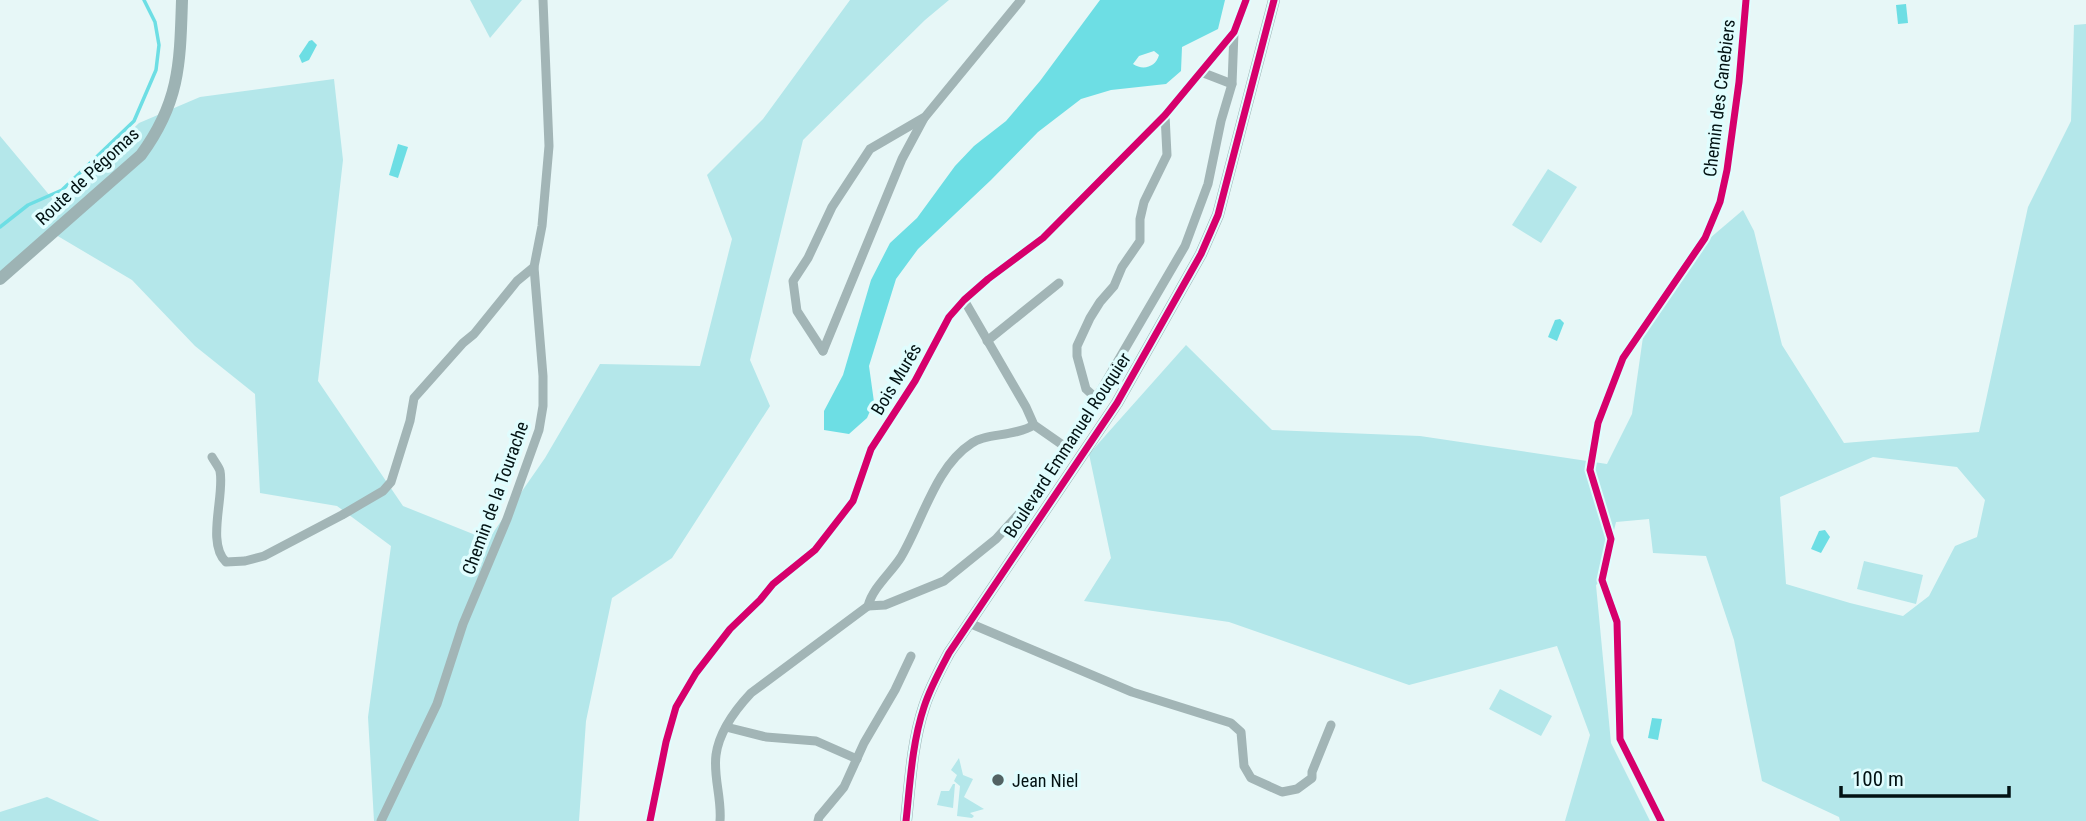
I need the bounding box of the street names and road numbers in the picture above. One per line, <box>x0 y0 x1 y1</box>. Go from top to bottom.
street label: Chemin des Canebiers <box>1699 18 1739 178</box>
street label: Route de Pégomas <box>31 123 143 229</box>
street label: Bois Murés <box>867 339 925 419</box>
street label: Boulevard Emmanuel Rouquier <box>999 348 1135 541</box>
street label: Chemin de la Tourache <box>458 419 532 577</box>

